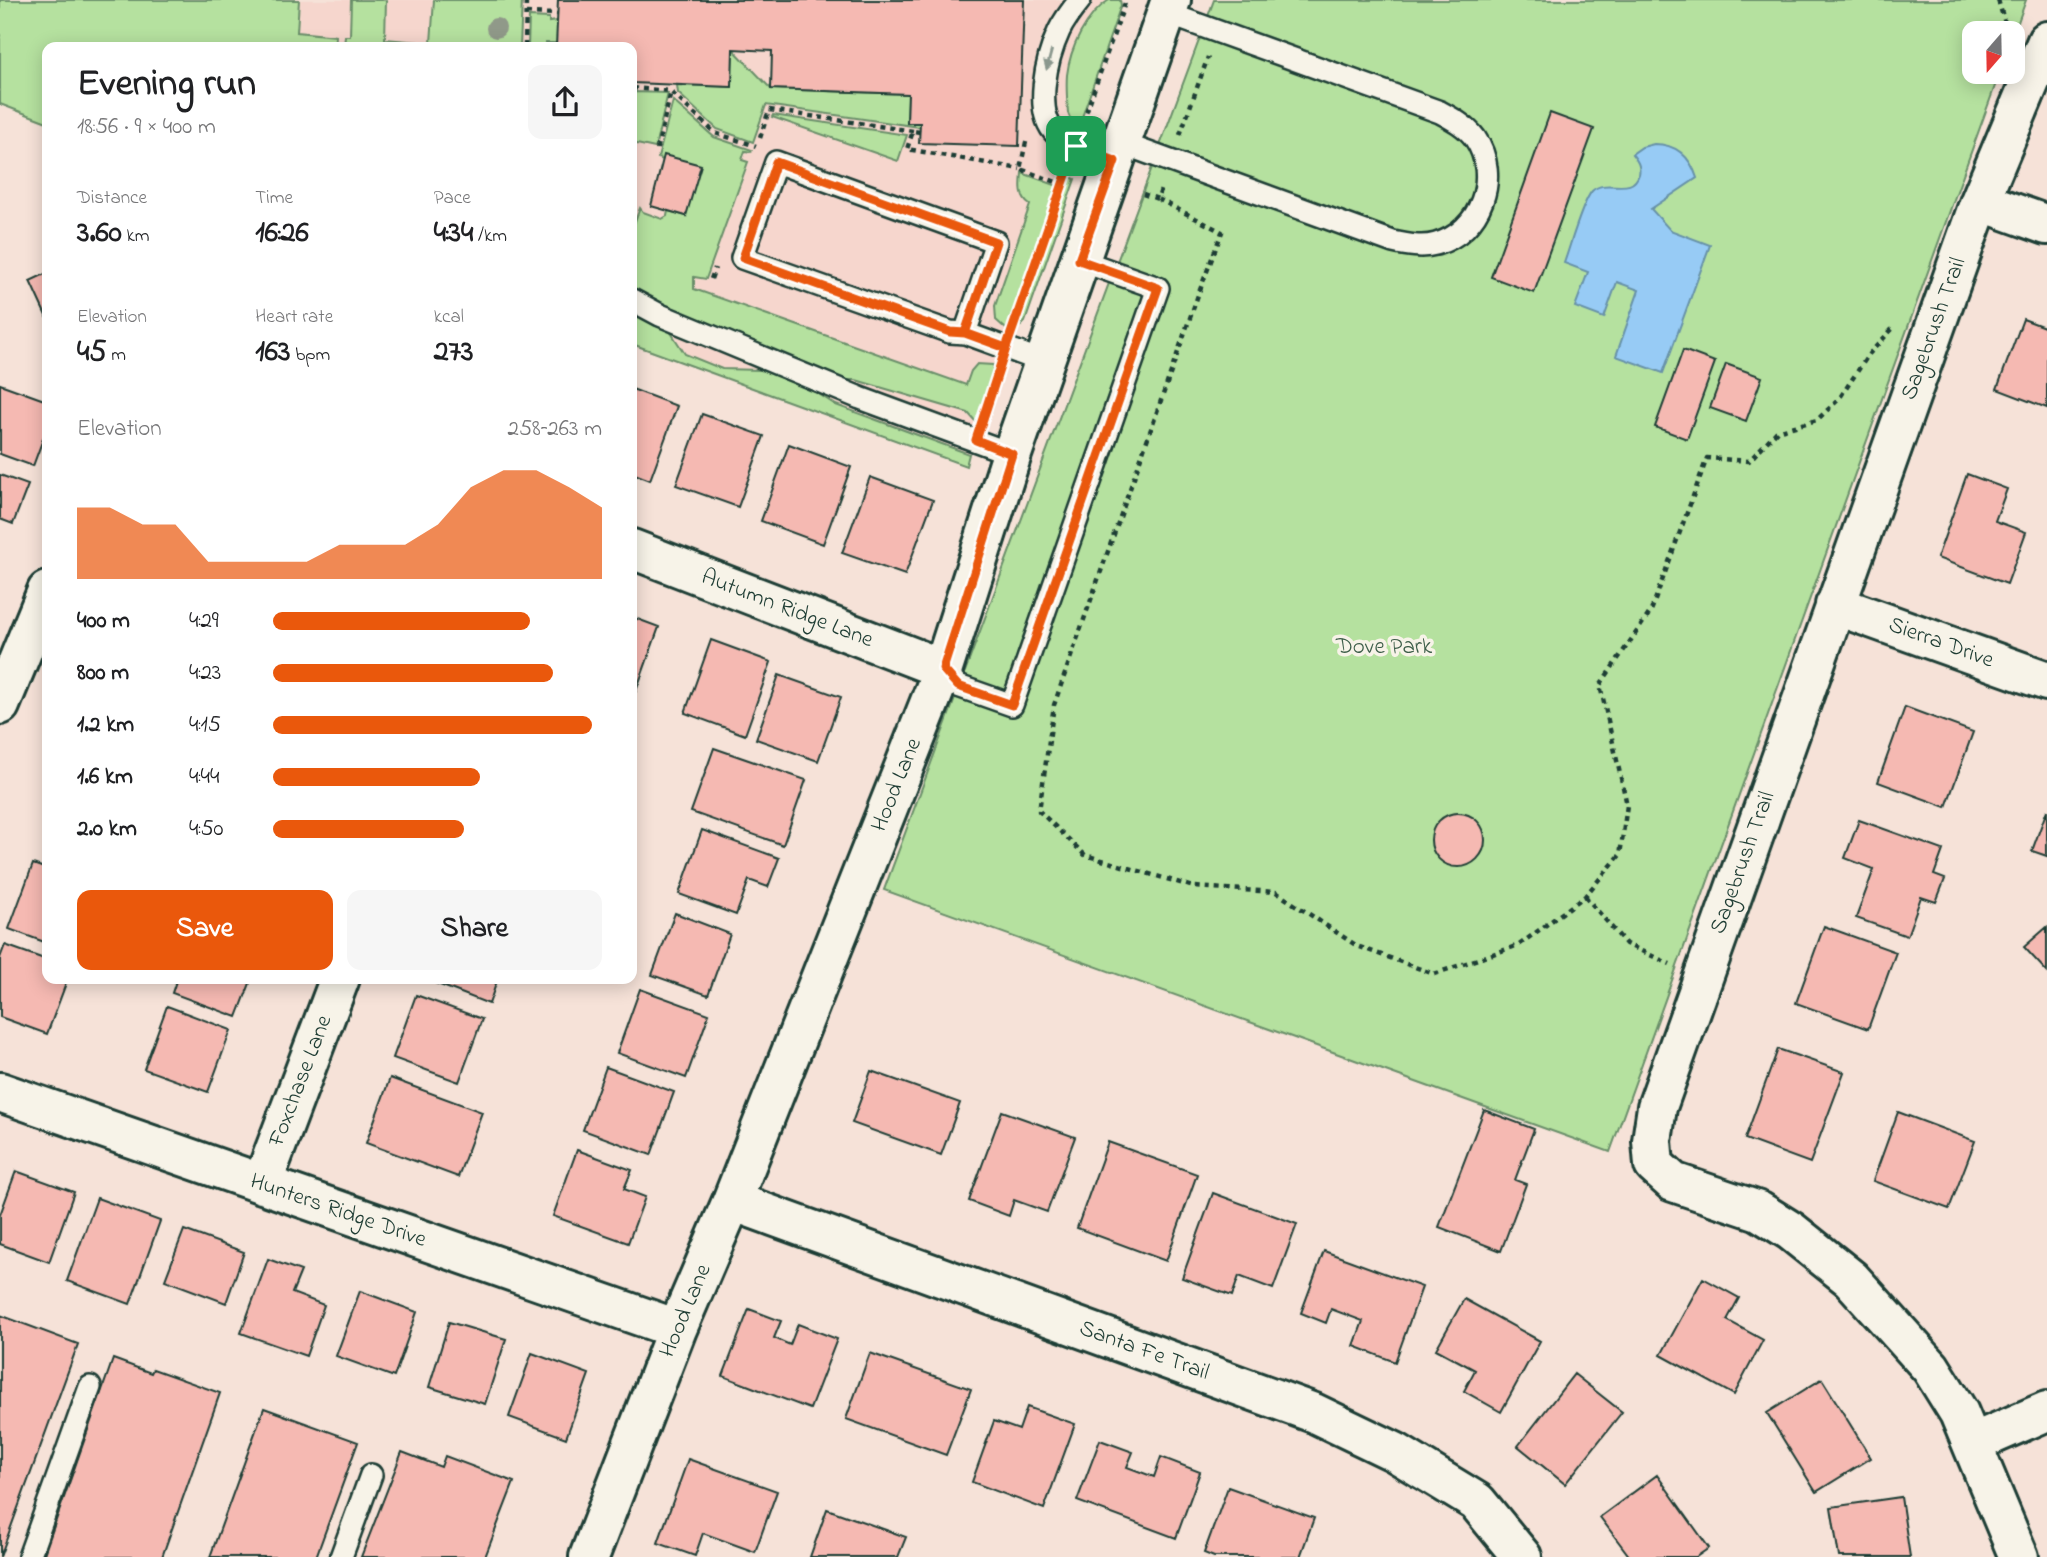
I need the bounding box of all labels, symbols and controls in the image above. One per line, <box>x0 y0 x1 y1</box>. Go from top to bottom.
north arrow <box>1962 21 2025 84</box>
map controls <box>1962 21 2025 84</box>
one-way arrow <box>1044 50 1054 71</box>
text: Evening run <box>77 57 256 113</box>
button: share <box>528 65 602 139</box>
text: 18:56 · 9 × 400 m <box>77 111 216 144</box>
pin <box>1046 116 1106 176</box>
icon: arrive <box>1057 127 1095 165</box>
text: Distance <box>77 185 147 212</box>
text: Time <box>255 185 293 212</box>
text: Pace <box>434 185 471 212</box>
text: 3.60 <box>77 212 122 256</box>
text: 16:26 <box>255 212 309 256</box>
text: 4:34 <box>434 212 473 256</box>
text: km <box>122 223 150 250</box>
text: /km <box>473 223 507 250</box>
street label: Sagebrush Trail <box>1893 253 1976 405</box>
text: Elevation <box>77 304 147 331</box>
text: Heart rate <box>255 304 333 331</box>
text: kcal <box>434 304 464 331</box>
text: 45 <box>77 331 107 375</box>
text: 163 <box>255 331 290 375</box>
text: 273 <box>434 331 473 375</box>
text: m <box>107 342 126 369</box>
text: bpm <box>290 342 330 369</box>
text: Elevation <box>77 413 162 446</box>
text: 258–263 m <box>508 413 602 446</box>
street label: Autumn Ridge Lane <box>696 561 878 658</box>
text: 400 m <box>77 605 130 638</box>
text: 4:29 <box>189 605 219 638</box>
street label: Sierra Drive <box>1884 609 1999 677</box>
park label: Dove Park <box>1335 631 1433 664</box>
text: 800 m <box>77 657 129 690</box>
text: 4:23 <box>189 657 221 690</box>
text: 1.2 km <box>77 709 134 742</box>
text: 4:15 <box>189 709 221 742</box>
street label: Hood Lane <box>863 733 931 837</box>
text: 1.6 km <box>77 761 133 794</box>
text: 4:44 <box>189 761 219 794</box>
street label: Sagebrush Trail <box>1702 787 1785 939</box>
text: 2.0 km <box>77 813 137 846</box>
text: 4:50 <box>189 813 224 846</box>
button: Save <box>77 890 333 970</box>
button: Share <box>347 890 602 970</box>
street label: Foxchase Lane <box>260 1010 341 1152</box>
street label: Hunters Ridge Drive <box>245 1165 431 1258</box>
street label: Hood Lane <box>652 1259 721 1363</box>
street label: Santa Fe Trail <box>1074 1312 1214 1390</box>

